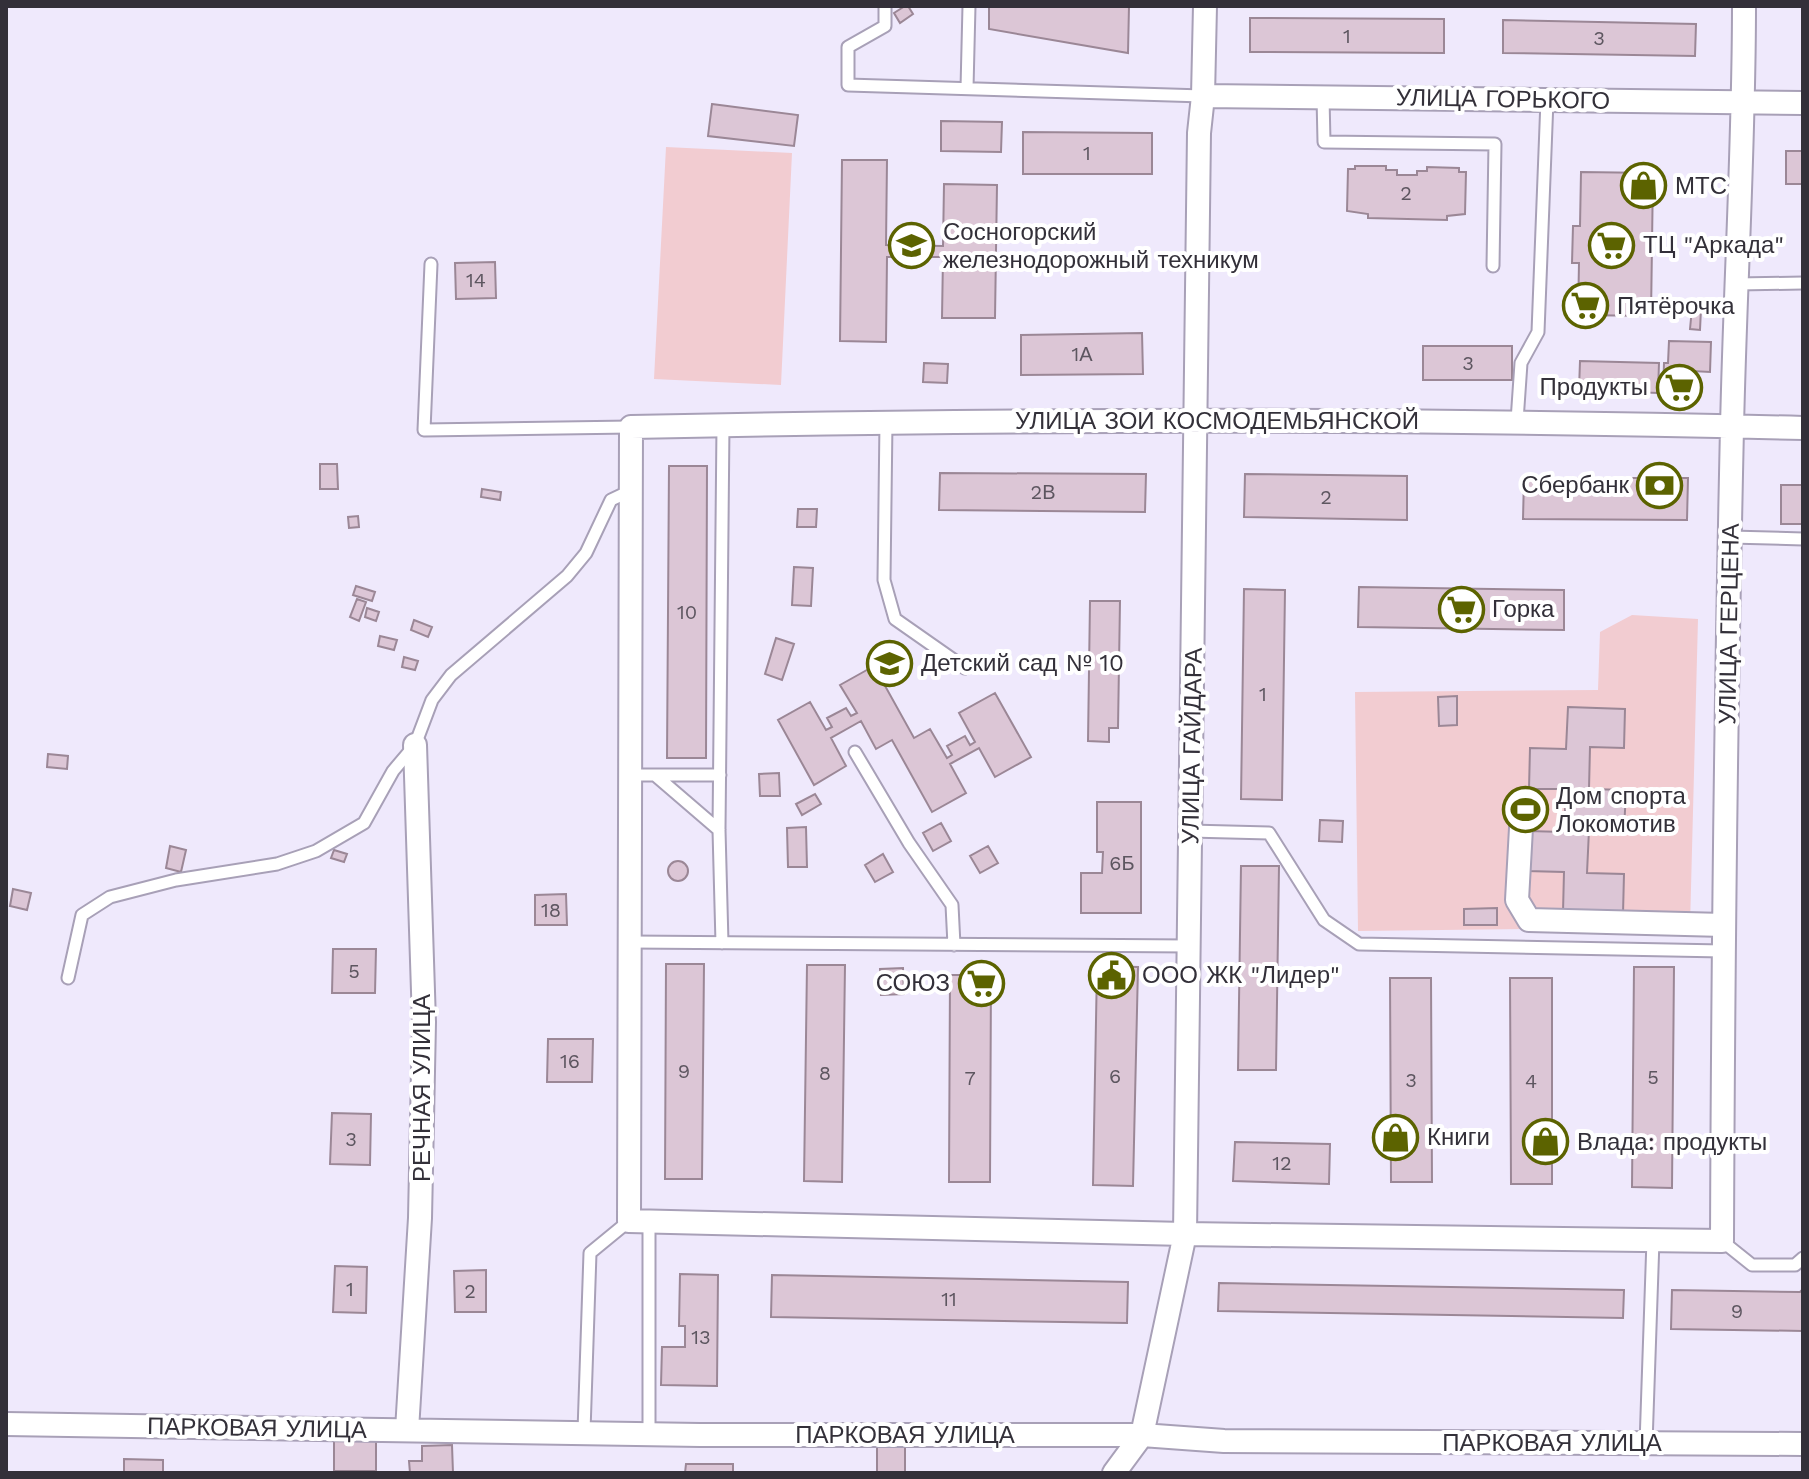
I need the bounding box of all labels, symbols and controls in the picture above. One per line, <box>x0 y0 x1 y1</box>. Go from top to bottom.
house number: 1 <box>1343 24 1351 48</box>
house number: 3 <box>1593 26 1605 50</box>
street label: УЛИЦА ГОРЬКОГО <box>1396 83 1610 115</box>
house number: 1 <box>1083 141 1091 165</box>
shop icon: МТС <box>1620 162 1668 210</box>
place label: МТС <box>1675 172 1727 200</box>
house number: 2 <box>1400 181 1412 205</box>
place label: Сосногорский железнодорожный техникум <box>943 218 1259 274</box>
supermarket icon: ТЦ "Аркада" <box>1588 221 1636 269</box>
school or university icon: Сосногорский железнодорожный техникум <box>888 222 936 270</box>
place label: ТЦ "Аркада" <box>1643 231 1784 259</box>
house number: 14 <box>466 268 486 292</box>
supermarket icon: Пятёрочка <box>1562 282 1610 330</box>
place label: Пятёрочка <box>1617 292 1735 320</box>
house number: 1А <box>1071 342 1093 366</box>
house number: 3 <box>1462 351 1474 375</box>
supermarket icon: Продукты <box>1655 363 1703 411</box>
place label: Продукты <box>1540 373 1648 401</box>
street label: УЛИЦА ЗОИ КОСМОДЕМЬЯНСКОЙ <box>1015 407 1419 435</box>
bank icon: Сбербанк <box>1636 461 1684 509</box>
place label: Сбербанк <box>1521 471 1629 499</box>
house number: 2В <box>1031 480 1056 504</box>
house number: 2 <box>1320 485 1332 509</box>
street label: УЛИЦА ГЕРЦЕНА <box>1713 523 1745 725</box>
supermarket icon: Горка <box>1437 585 1485 633</box>
place label: Горка <box>1492 595 1555 623</box>
house number: 10 <box>677 600 697 624</box>
school or university icon: Детский сад № 10 <box>866 639 914 687</box>
street label: УЛИЦА ГАЙДАРА <box>1176 647 1208 845</box>
place label: Детский сад № 10 <box>921 649 1124 677</box>
house number: 1 <box>1259 682 1267 706</box>
place label: Дом спорта Локомотив <box>1556 782 1686 838</box>
sports icon: Дом спорта Локомотив <box>1501 786 1549 834</box>
house number: 6Б <box>1109 851 1135 875</box>
house number: 18 <box>541 898 561 922</box>
public building icon: ООО ЖК "Лидер" <box>1087 951 1135 999</box>
house number: 5 <box>348 959 360 983</box>
supermarket icon: СОЮЗ <box>957 959 1005 1007</box>
place label: ООО ЖК "Лидер" <box>1142 961 1340 989</box>
place label: СОЮЗ <box>876 969 950 997</box>
street label: РЕЧНАЯ УЛИЦА <box>408 994 436 1182</box>
house number: 16 <box>560 1049 580 1073</box>
house number: 9 <box>678 1059 690 1083</box>
house number: 8 <box>819 1061 831 1085</box>
house number: 6 <box>1109 1064 1121 1088</box>
house number: 5 <box>1647 1065 1659 1089</box>
house number: 7 <box>964 1066 976 1090</box>
house number: 3 <box>1405 1068 1417 1092</box>
house number: 4 <box>1525 1069 1537 1093</box>
shop icon: Книги <box>1372 1113 1420 1161</box>
shop icon: Влада: продукты <box>1522 1118 1570 1166</box>
place label: Книги <box>1427 1123 1490 1151</box>
house number: 3 <box>345 1127 357 1151</box>
place label: Влада: продукты <box>1577 1128 1767 1156</box>
house number: 12 <box>1272 1151 1292 1175</box>
house number: 1 <box>346 1277 354 1301</box>
house number: 2 <box>464 1279 476 1303</box>
house number: 11 <box>941 1287 957 1311</box>
house number: 9 <box>1731 1299 1743 1323</box>
house number: 13 <box>691 1325 711 1349</box>
street label: ПАРКОВАЯ УЛИЦА <box>147 1412 367 1444</box>
street label: ПАРКОВАЯ УЛИЦА <box>795 1421 1015 1449</box>
street label: ПАРКОВАЯ УЛИЦА <box>1442 1429 1662 1457</box>

